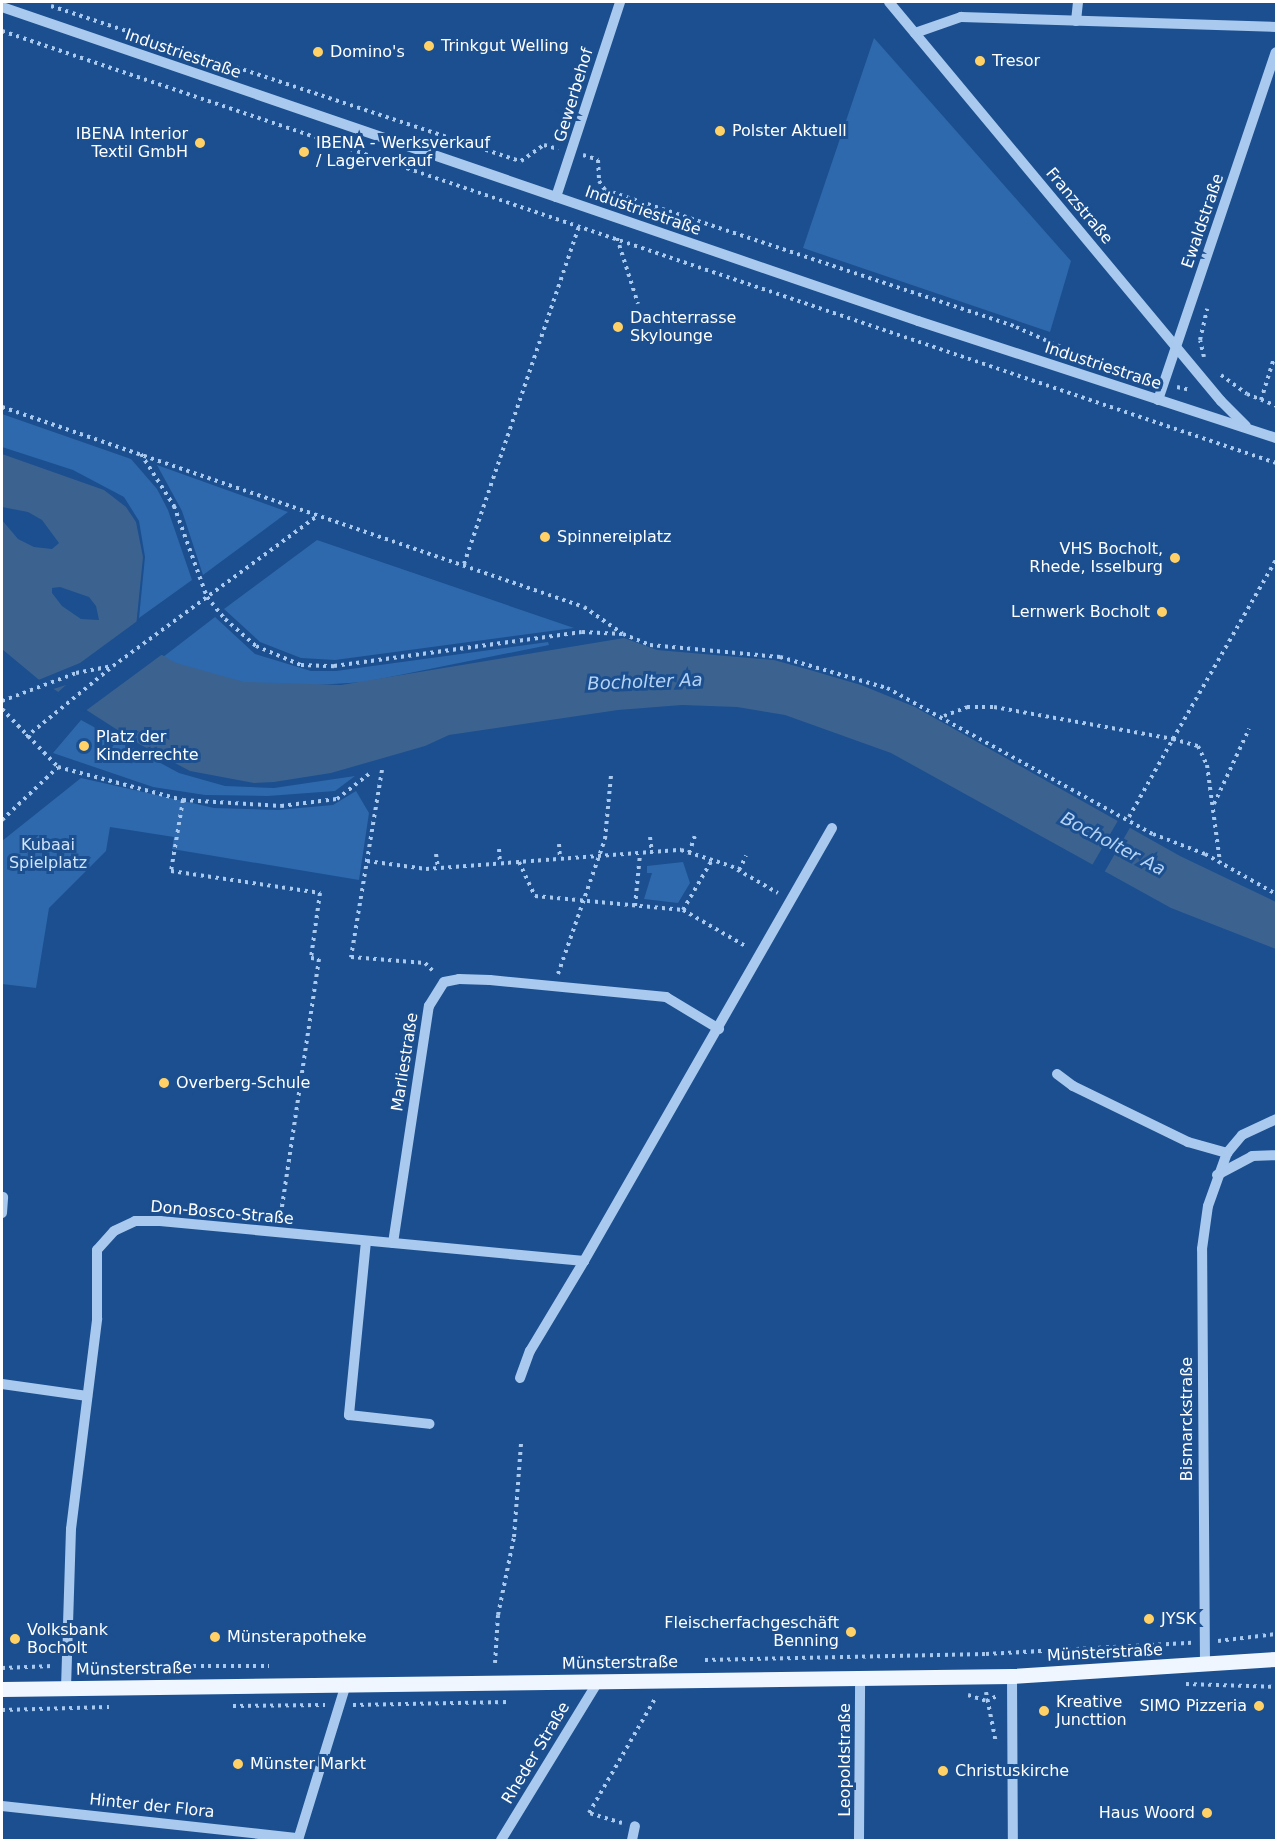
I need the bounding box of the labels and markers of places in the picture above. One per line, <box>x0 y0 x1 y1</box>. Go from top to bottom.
place label: Trinkgut Welling <box>441 36 569 56</box>
marker: Trinkgut Welling <box>422 39 436 53</box>
place label: Domino's <box>330 42 405 62</box>
marker: Domino's <box>311 45 325 59</box>
place label: Tresor <box>992 51 1040 71</box>
marker: Tresor <box>973 54 987 68</box>
place label: Polster Aktuell <box>732 121 847 141</box>
place label: IBENA Interior Textil GmbH <box>76 124 188 162</box>
marker: Polster Aktuell <box>713 124 727 138</box>
place label: IBENA - Werksverkauf / Lagerverkauf <box>316 133 490 171</box>
marker: IBENA Interior Textil GmbH <box>193 136 207 150</box>
marker: IBENA - Werksverkauf / Lagerverkauf <box>297 145 311 159</box>
place label: Dachterrasse Skylounge <box>630 308 736 346</box>
marker: Dachterrasse Skylounge <box>611 320 625 334</box>
place label: Spinnereiplatz <box>557 527 671 547</box>
marker: Spinnereiplatz <box>538 530 552 544</box>
place label: VHS Bocholt, Rhede, Isselburg <box>1029 539 1163 577</box>
marker: VHS Bocholt, Rhede, Isselburg <box>1168 551 1182 565</box>
place label: Lernwerk Bocholt <box>1011 602 1150 622</box>
marker: Lernwerk Bocholt <box>1155 605 1169 619</box>
place label: Platz der Kinderrechte <box>96 727 198 765</box>
marker: Platz der Kinderrechte <box>77 739 91 753</box>
place label: Overberg-Schule <box>176 1073 310 1093</box>
marker: Overberg-Schule <box>157 1076 171 1090</box>
place label: JYSK <box>1161 1609 1196 1629</box>
marker: JYSK <box>1142 1612 1156 1626</box>
place label: Fleischerfachgeschäft Benning <box>664 1613 839 1651</box>
place label: Volksbank Bocholt <box>27 1620 108 1658</box>
marker: Fleischerfachgeschäft Benning <box>844 1625 858 1639</box>
place label: Münsterapotheke <box>227 1627 367 1647</box>
marker: Münsterapotheke <box>208 1630 222 1644</box>
marker: Volksbank Bocholt <box>8 1632 22 1646</box>
place label: Kreative Juncttion <box>1056 1692 1127 1730</box>
place label: SIMO Pizzeria <box>1139 1696 1247 1716</box>
marker: SIMO Pizzeria <box>1252 1699 1266 1713</box>
marker: Kreative Juncttion <box>1037 1704 1051 1718</box>
place label: Münster Markt <box>250 1754 366 1774</box>
marker: Münster Markt <box>231 1757 245 1771</box>
place label: Christuskirche <box>955 1761 1069 1781</box>
marker: Christuskirche <box>936 1764 950 1778</box>
place label: Haus Woord <box>1099 1803 1195 1823</box>
marker: Haus Woord <box>1200 1806 1214 1820</box>

